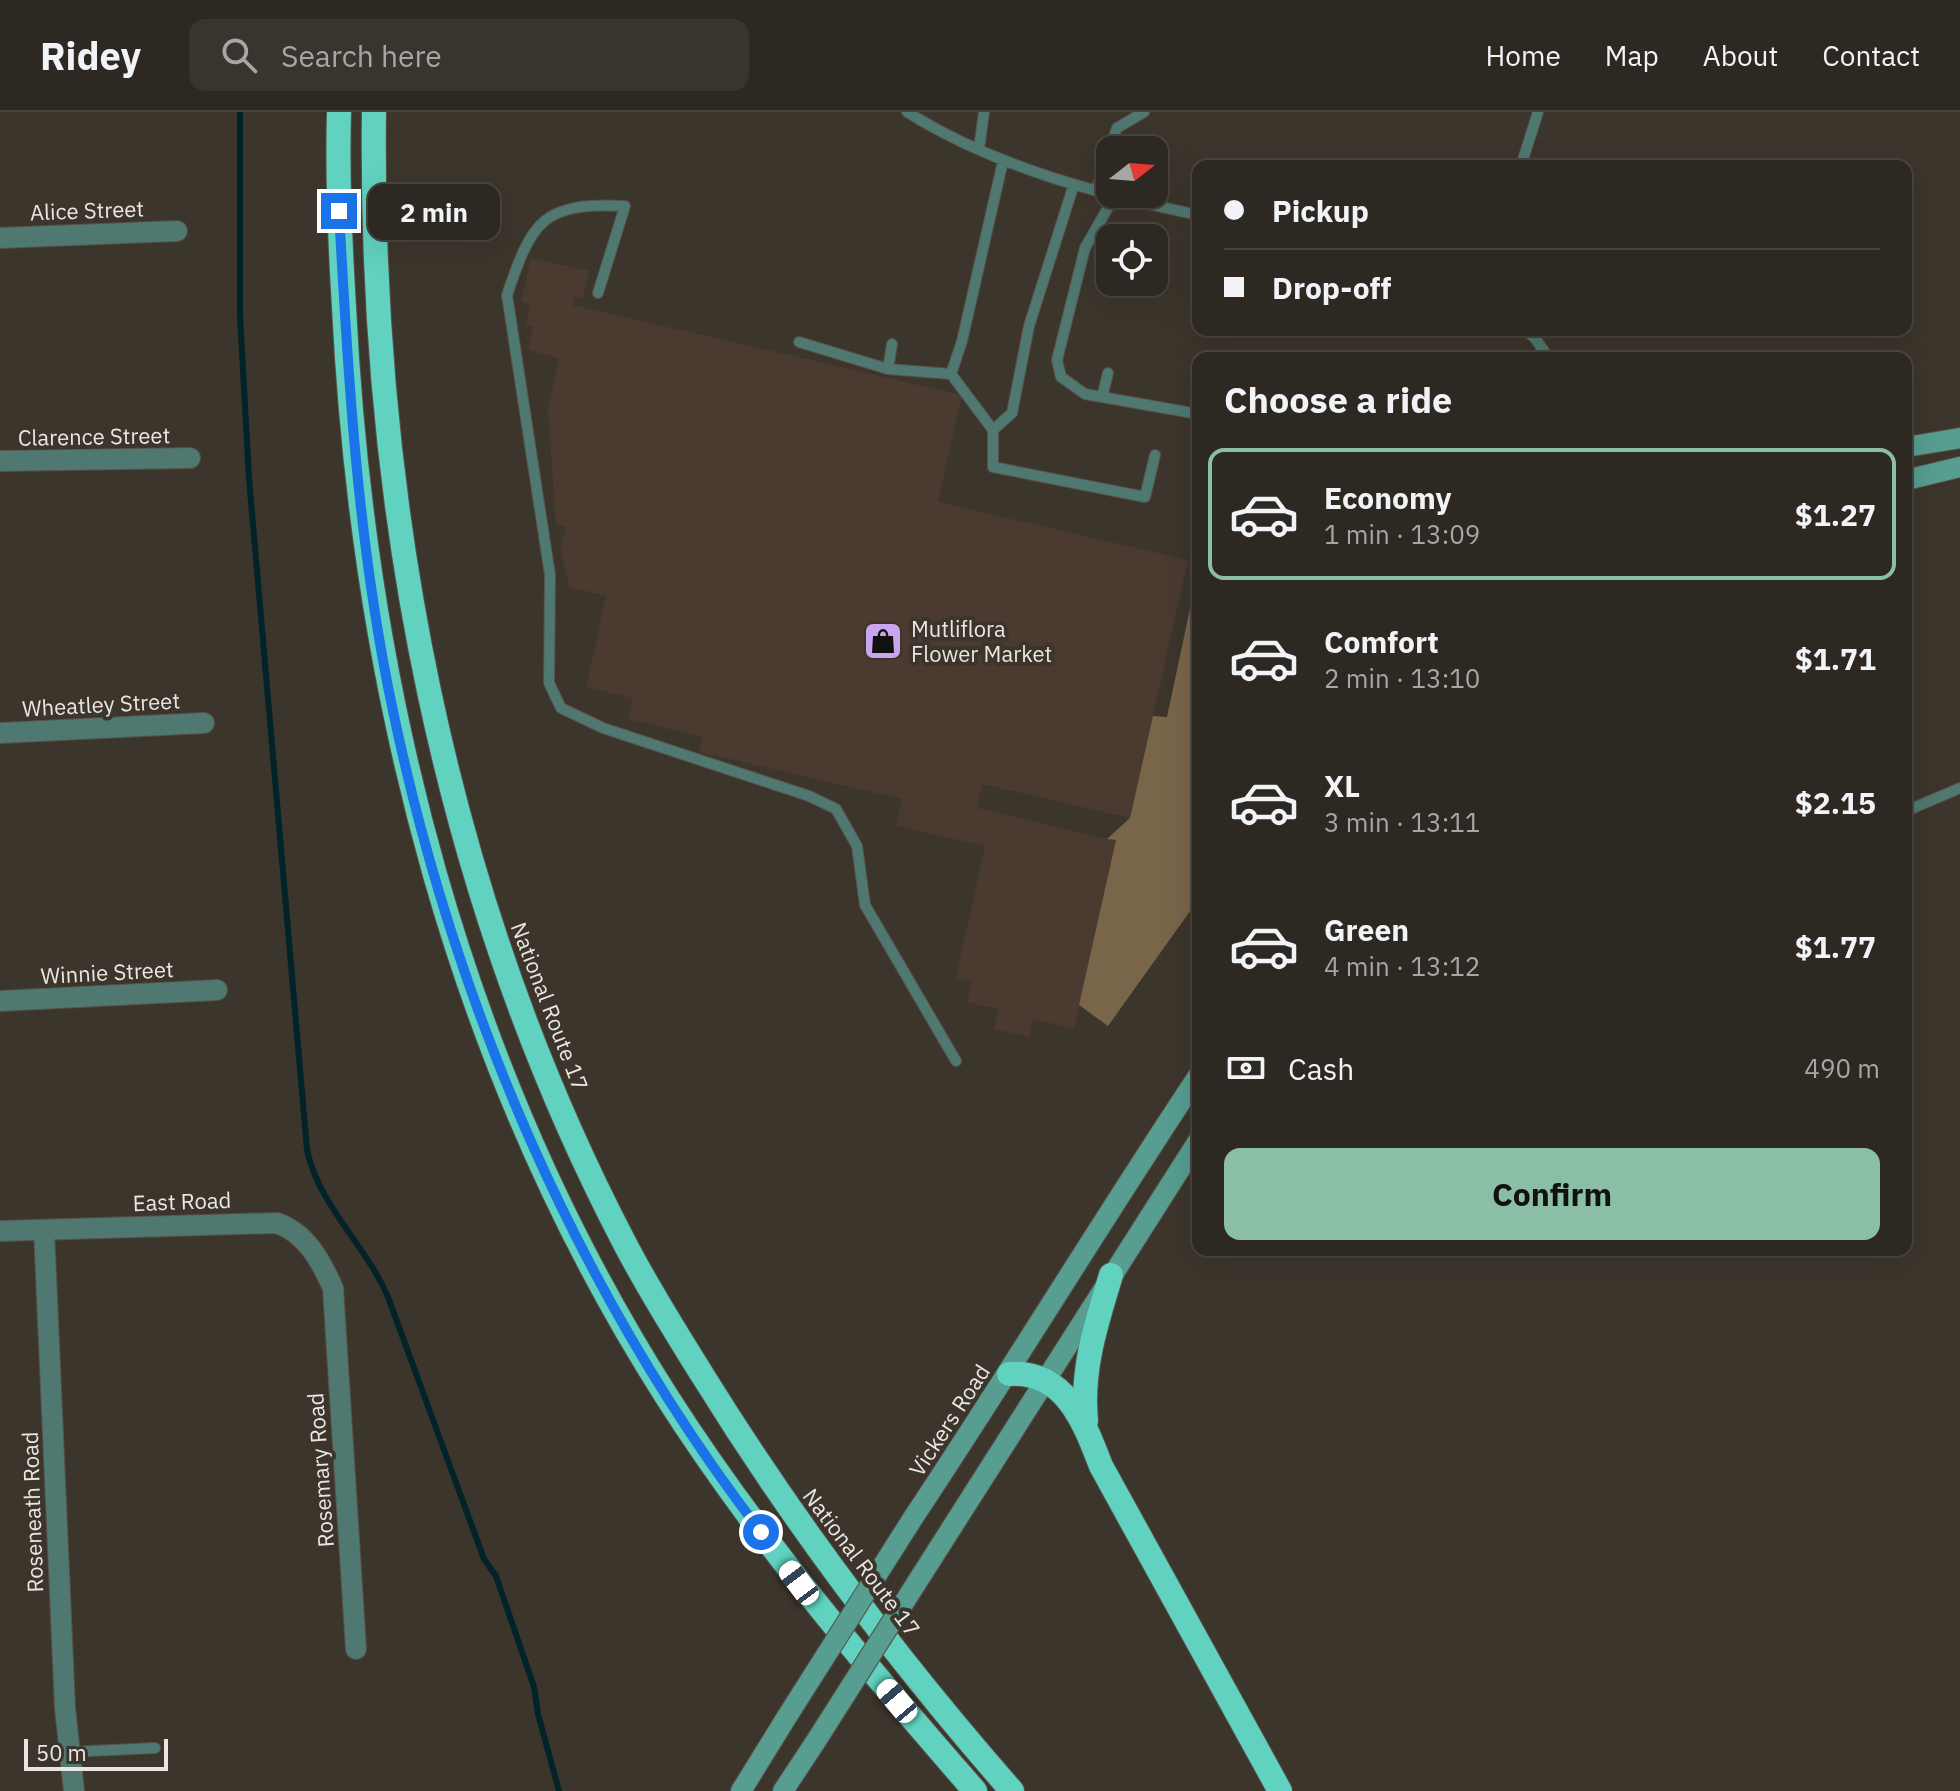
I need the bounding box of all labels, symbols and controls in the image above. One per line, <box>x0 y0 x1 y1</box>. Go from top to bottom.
search box <box>189 19 749 91</box>
text: Ridey <box>40 31 141 80</box>
icon: search <box>217 33 261 77</box>
text: Search here <box>281 36 442 75</box>
text: Home <box>1485 37 1561 74</box>
text: Map <box>1605 37 1659 74</box>
text: About <box>1703 37 1778 74</box>
text: Contact <box>1822 37 1920 74</box>
north arrow <box>1096 136 1168 208</box>
map controls <box>1096 136 1168 296</box>
callout: 2 min <box>367 183 499 239</box>
text: Pickup <box>1272 191 1369 230</box>
route end <box>321 193 357 229</box>
street label: Alice Street <box>29 194 145 226</box>
text: 2 min <box>400 195 468 229</box>
button: locate <box>1096 224 1168 296</box>
text: Drop-off <box>1272 268 1391 307</box>
text: Choose a ride <box>1224 376 1452 423</box>
street label: Clarence Street <box>18 420 170 452</box>
icon: car <box>1228 478 1300 550</box>
text: Economy <box>1324 478 1452 517</box>
text: $1.27 <box>1795 495 1876 534</box>
text: 1 min · 13:09 <box>1324 517 1480 551</box>
place label: Mutliflora Flower Market <box>911 614 1052 668</box>
shop icon: Mutliflora Flower Market <box>862 620 904 662</box>
icon: car <box>1228 622 1300 694</box>
text: Comfort <box>1324 622 1439 661</box>
text: $1.71 <box>1795 639 1876 678</box>
text: 2 min · 13:10 <box>1324 661 1480 695</box>
street label: Wheatley Street <box>21 685 181 723</box>
icon: car <box>1228 766 1300 838</box>
text: XL <box>1324 766 1360 805</box>
text: $2.15 <box>1795 783 1876 822</box>
text: 3 min · 13:11 <box>1324 805 1480 839</box>
icon: car <box>1228 910 1300 982</box>
text: Green <box>1324 910 1409 949</box>
street label: National Route 17 <box>505 918 595 1094</box>
text: $1.77 <box>1795 927 1876 966</box>
text: 4 min · 13:12 <box>1324 949 1480 983</box>
street label: Winnie Street <box>40 954 174 990</box>
icon: cash <box>1224 1046 1268 1090</box>
text: Cash <box>1288 1049 1354 1088</box>
text: 490 m <box>1804 1051 1880 1085</box>
button: Confirm <box>1224 1148 1880 1240</box>
street label: East Road <box>132 1185 232 1217</box>
street label: Vickers Road <box>902 1358 996 1482</box>
street label: Rosemary Road <box>300 1392 340 1548</box>
street label: Roseneath Road <box>15 1431 49 1593</box>
street label: National Route 17 <box>797 1482 927 1642</box>
route start <box>743 1514 779 1550</box>
car <box>775 1557 823 1609</box>
car <box>872 1675 922 1727</box>
scale bar <box>24 1735 168 1771</box>
text: 50 m <box>36 1738 87 1767</box>

